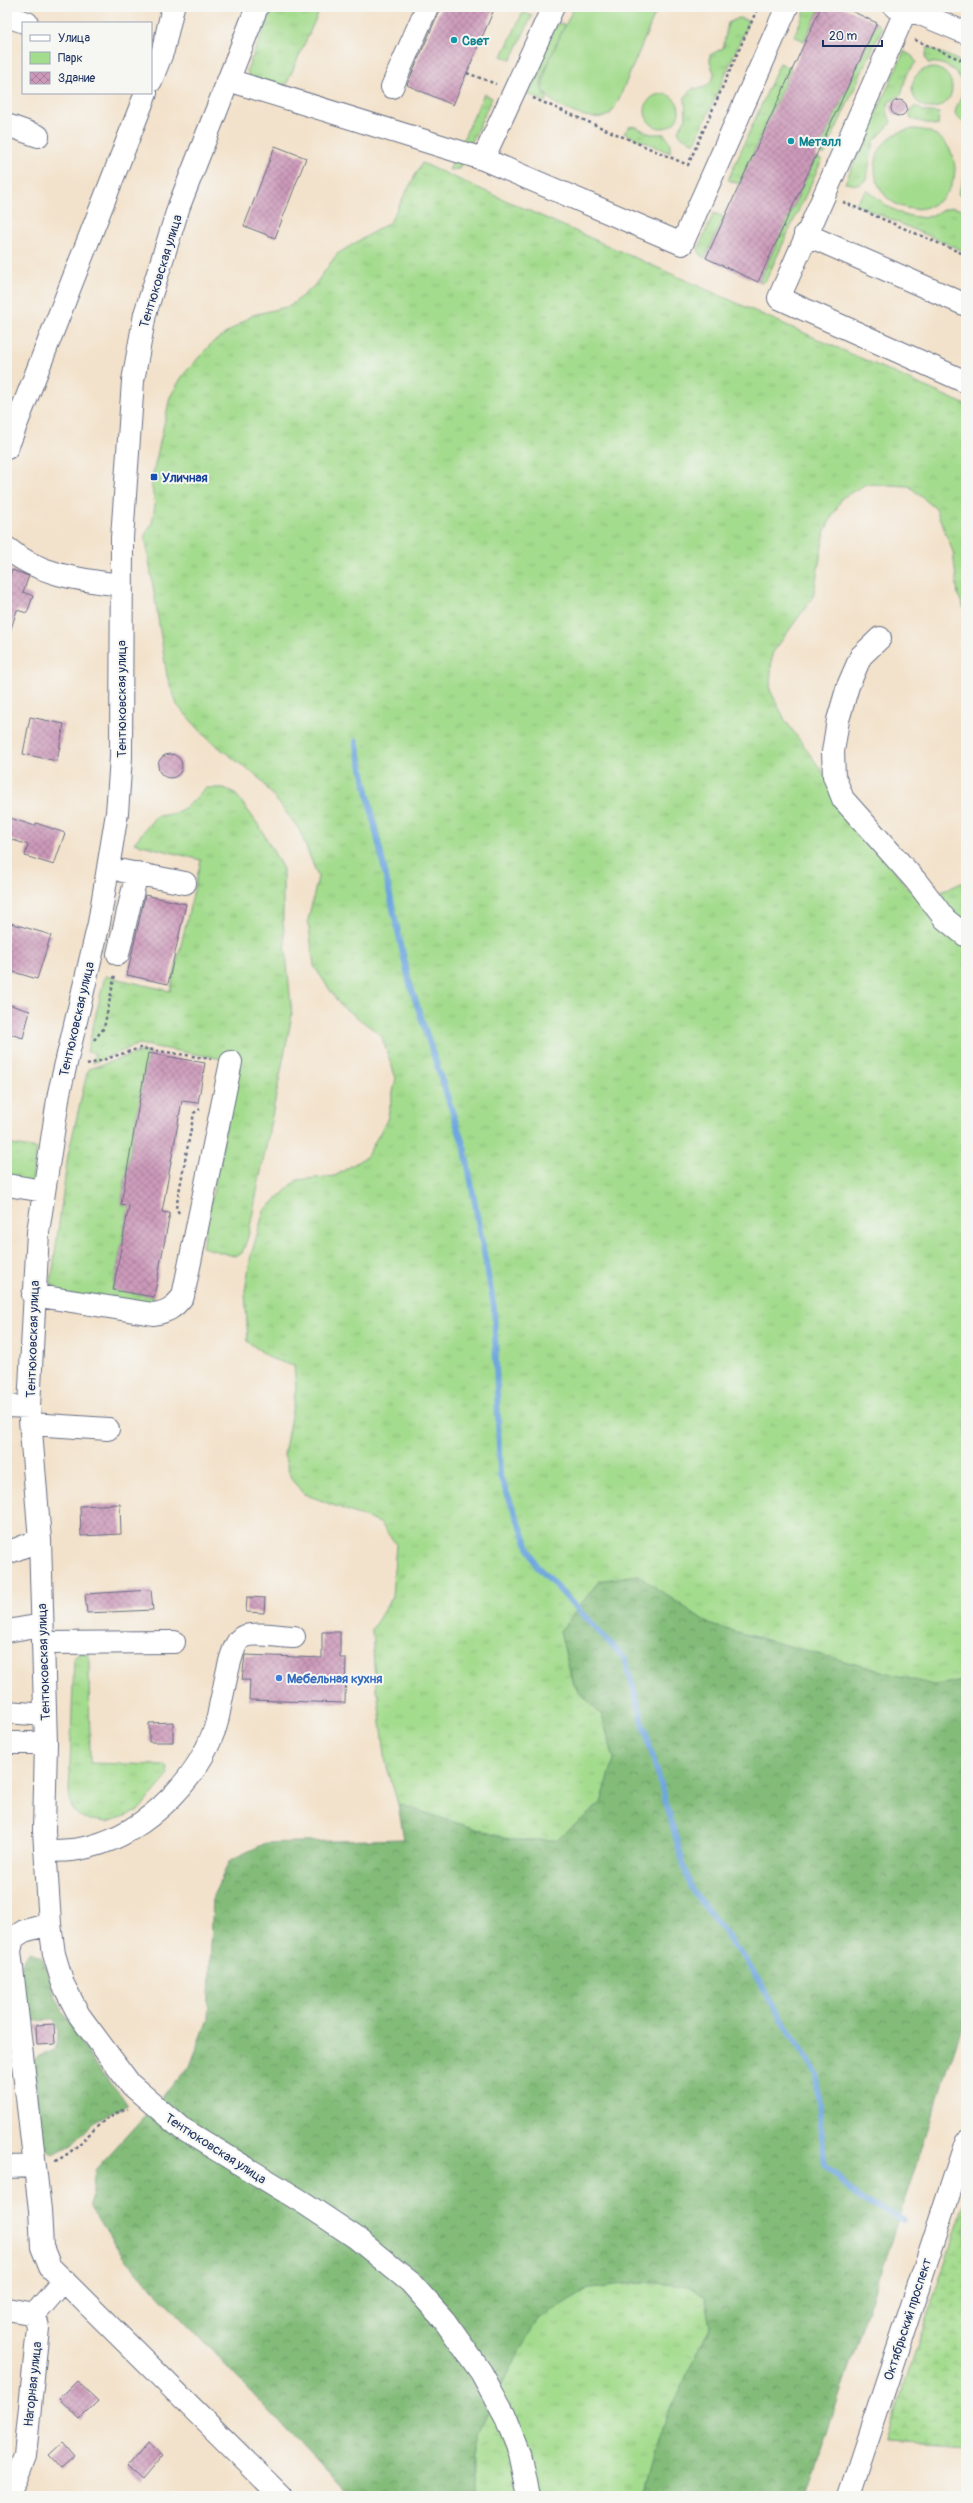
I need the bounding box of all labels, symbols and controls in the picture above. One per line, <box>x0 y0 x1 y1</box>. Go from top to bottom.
legend <box>22 22 152 94</box>
scale bar <box>823 22 882 48</box>
text: 20 m <box>829 29 858 44</box>
text: Улица <box>58 31 90 46</box>
place label: Свет <box>462 33 490 49</box>
marker: Свет <box>449 35 459 45</box>
text: Парк <box>58 51 83 66</box>
text: Здание <box>58 71 95 86</box>
place label: Металл <box>799 134 841 150</box>
marker: Металл <box>786 136 796 146</box>
street label: Тентюковская улица <box>136 213 186 330</box>
place label: Уличная <box>162 470 208 486</box>
marker: Уличная <box>149 472 159 482</box>
street label: Тентюковская улица <box>114 640 130 758</box>
street label: Тентюковская улица <box>56 960 98 1078</box>
street label: Тентюковская улица <box>23 1280 43 1398</box>
street label: Тентюковская улица <box>34 1603 54 1721</box>
place label: Мебельная кухня <box>287 1671 382 1687</box>
marker: Мебельная кухня <box>274 1673 284 1683</box>
street label: Тентюковская улица <box>162 2110 269 2188</box>
street label: Октябрьский проспект <box>881 2256 935 2383</box>
street label: Нагорная улица <box>21 2341 45 2428</box>

